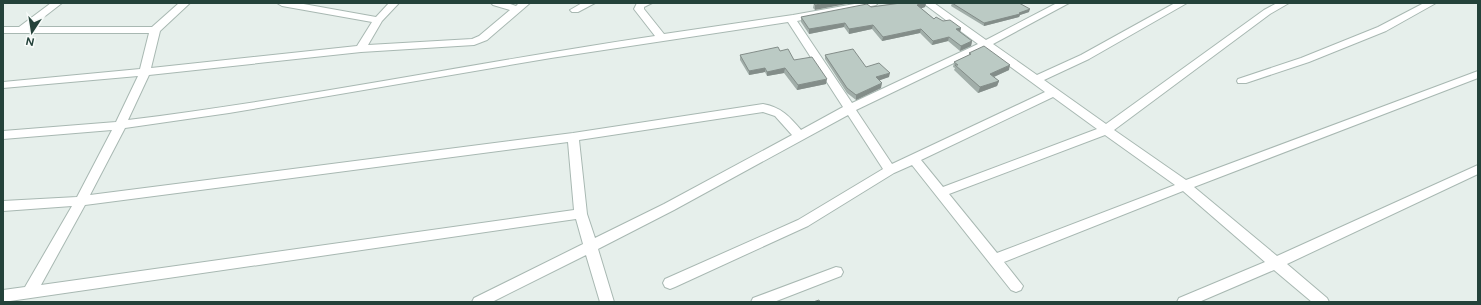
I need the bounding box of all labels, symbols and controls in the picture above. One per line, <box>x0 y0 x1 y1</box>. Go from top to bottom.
north arrow <box>12 12 52 52</box>
text: N <box>25 34 36 49</box>

